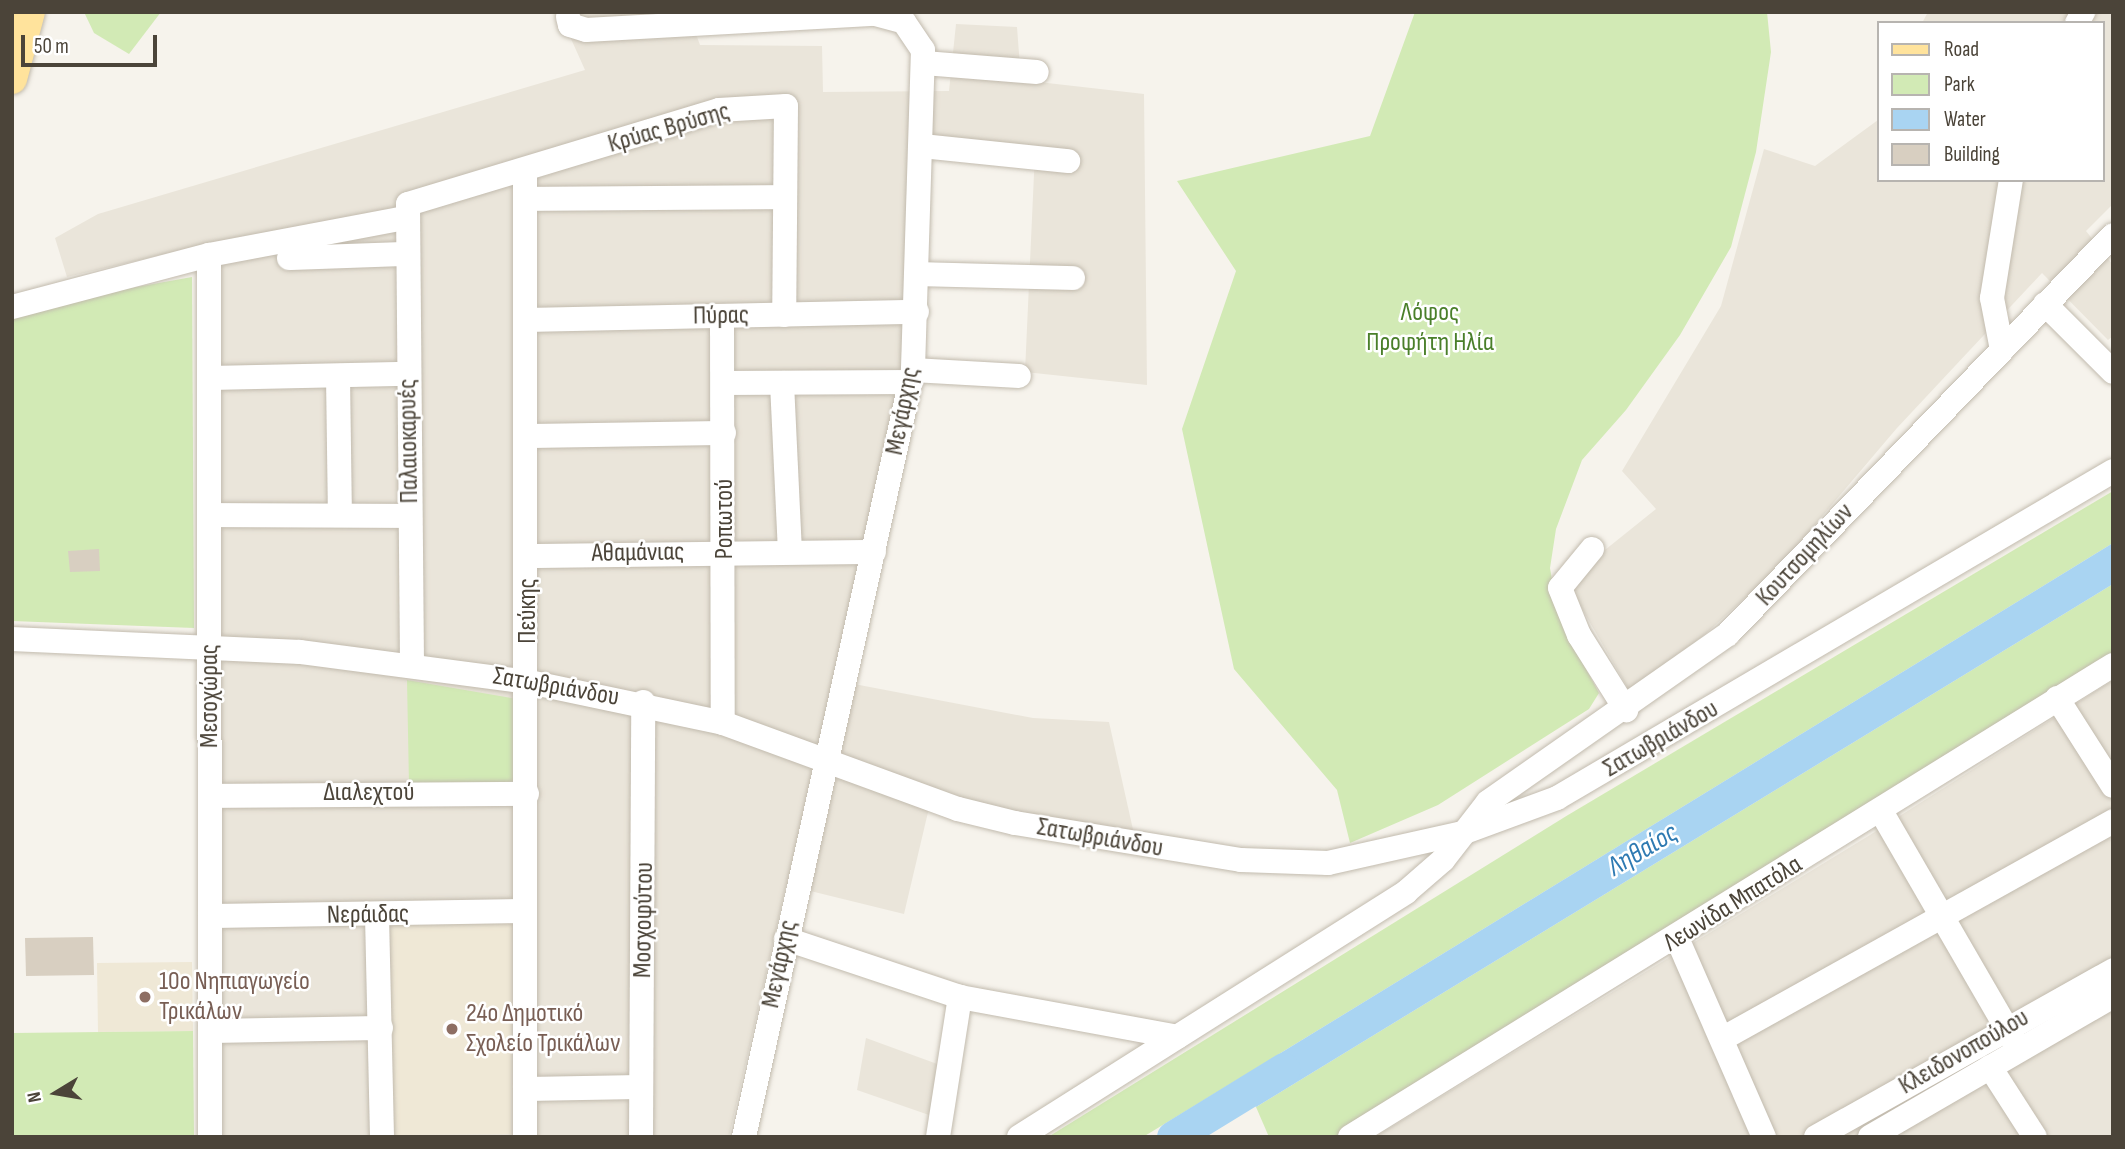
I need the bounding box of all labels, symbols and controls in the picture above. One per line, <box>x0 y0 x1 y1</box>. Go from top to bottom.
scale bar <box>24 21 161 65</box>
legend <box>1876 21 2104 182</box>
text: 50 m <box>34 34 69 59</box>
text: Road <box>1944 37 1979 62</box>
text: Park <box>1944 72 1975 97</box>
street label: Κρύας Βρύσης <box>604 96 734 160</box>
text: Water <box>1944 107 1986 132</box>
text: Building <box>1944 142 2000 167</box>
park label: Λόφος Προφήτη Ηλία <box>1366 297 1494 358</box>
street label: Πύρας <box>693 300 749 332</box>
street label: Μεγάρχης <box>879 364 927 458</box>
street label: Παλαιοκαρυές <box>392 378 426 504</box>
street label: Ροπωτού <box>709 479 741 559</box>
street label: Κουτσομηλίων <box>1750 497 1860 613</box>
street label: Αθαμάνιας <box>591 537 685 569</box>
street label: Πεύκης <box>512 578 544 644</box>
street label: Μεσοχώρας <box>194 644 226 748</box>
street label: Σατωβριάνδου <box>491 661 621 713</box>
street label: Σατωβριάνδου <box>1598 694 1724 784</box>
street label: Διαλεχτού <box>324 777 414 809</box>
street label: Σατωβριάνδου <box>1035 812 1165 864</box>
water label: Ληθαίος <box>1602 816 1684 884</box>
street label: Λεωνίδα Μπατόλα <box>1658 849 1808 959</box>
street label: Μοσχοφύτου <box>627 862 661 978</box>
street label: Νεράιδας <box>327 899 409 931</box>
street label: Μεγάρχης <box>755 917 805 1011</box>
place label: 10ο Νηπιαγωγείο Τρικάλων <box>159 966 310 1028</box>
marker: 10ο Νηπιαγωγείο Τρικάλων <box>137 989 153 1005</box>
place label: 24ο Δημοτικό Σχολείο Τρικάλων <box>466 998 620 1060</box>
street label: Κλειδονοπούλου <box>1893 1002 2035 1102</box>
marker: 24ο Δημοτικό Σχολείο Τρικάλων <box>444 1021 460 1037</box>
north arrow <box>21 1058 91 1128</box>
text: N <box>23 1090 47 1104</box>

